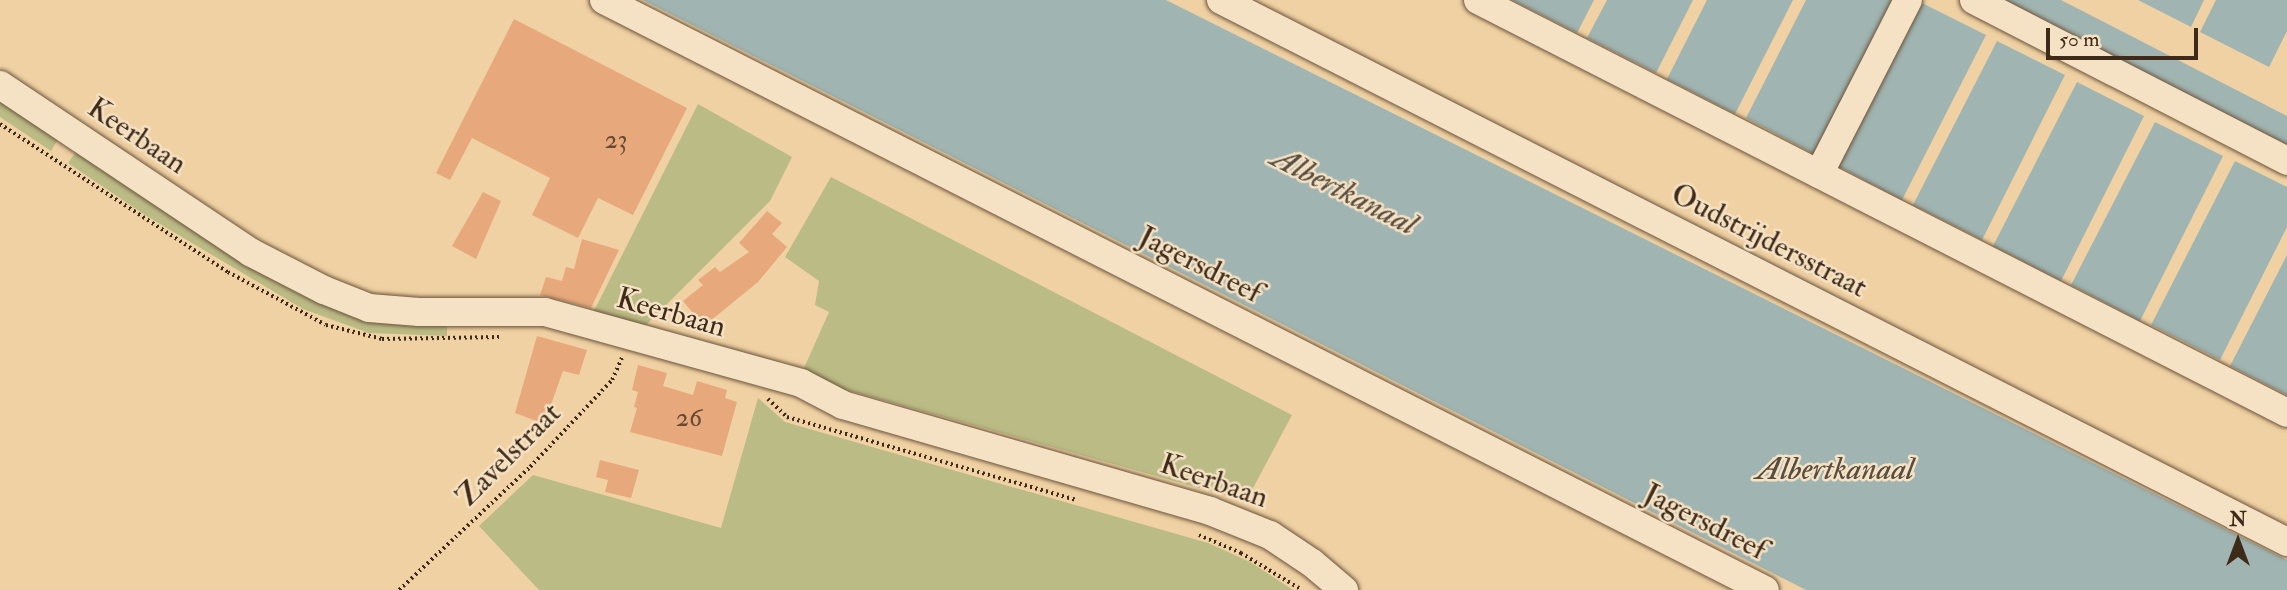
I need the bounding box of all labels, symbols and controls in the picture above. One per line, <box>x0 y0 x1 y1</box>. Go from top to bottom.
scale bar <box>2049 14 2201 58</box>
text: 50 m <box>2059 26 2100 53</box>
street label: Keerbaan <box>81 90 193 182</box>
house number: 23 <box>604 125 628 157</box>
water label: Albertkanaal <box>1265 138 1423 244</box>
street label: Oudstrijdersstraat <box>1665 176 1873 306</box>
street label: Jagersdreef <box>1132 219 1268 311</box>
street label: Keerbaan <box>612 280 730 346</box>
street label: Zavelstraat <box>449 395 569 515</box>
house number: 26 <box>676 403 702 435</box>
street label: Keerbaan <box>1155 446 1273 516</box>
water label: Albertkanaal <box>1756 450 1914 488</box>
street label: Jagersdreef <box>1637 476 1773 568</box>
north arrow <box>2203 506 2273 576</box>
text: N <box>2229 508 2247 532</box>

